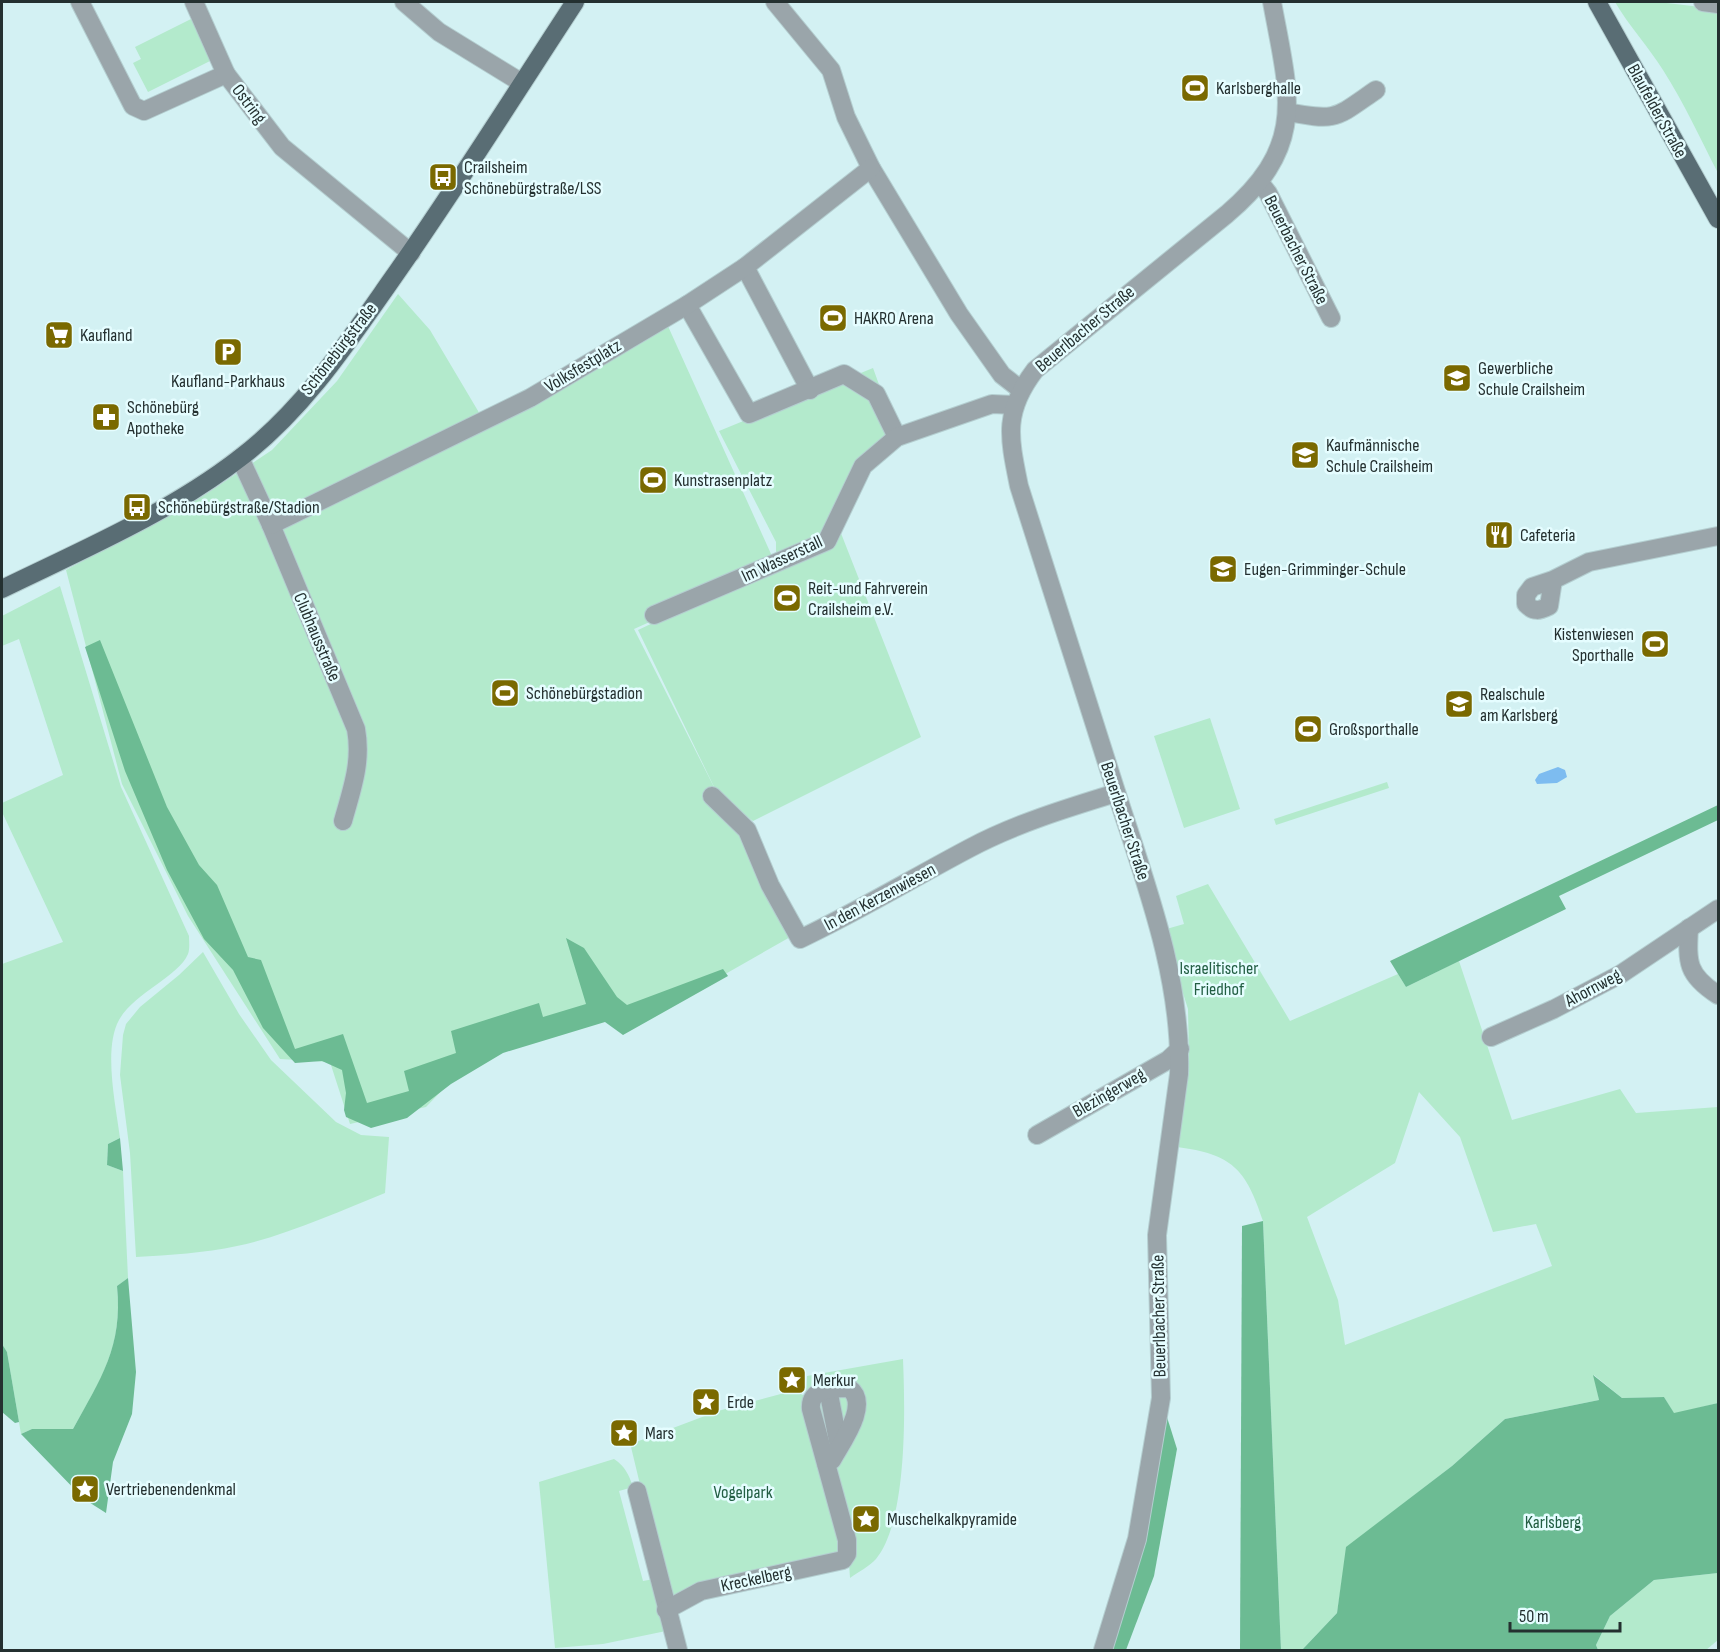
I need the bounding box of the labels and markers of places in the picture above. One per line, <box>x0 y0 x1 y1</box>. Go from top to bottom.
sports icon: Karlsberghalle <box>1179 72 1211 104</box>
place label: Karlsberghalle <box>1216 78 1301 99</box>
place label: Crailsheim Schönebürgstraße/LSS <box>464 157 602 199</box>
bus stop icon: Crailsheim Schönebürgstraße/LSS <box>427 161 459 193</box>
sports icon: HAKRO Arena <box>817 302 849 334</box>
place label: HAKRO Arena <box>854 308 934 329</box>
supermarket icon: Kaufland <box>43 319 75 351</box>
place label: Kaufland <box>80 325 133 346</box>
parking icon: Kaufland-Parkhaus <box>212 336 244 368</box>
place label: Gewerbliche Schule Crailsheim <box>1478 358 1585 400</box>
school or university icon: Gewerbliche Schule Crailsheim <box>1441 362 1473 394</box>
place label: Kaufland-Parkhaus <box>171 371 285 392</box>
place label: Schönebürg Apotheke <box>126 397 199 439</box>
pharmacy icon: Schönebürg Apotheke <box>90 401 122 433</box>
place label: Kaufmännische Schule Crailsheim <box>1326 435 1433 477</box>
school or university icon: Kaufmännische Schule Crailsheim <box>1289 439 1321 471</box>
sports icon: Kunstrasenplatz <box>637 464 669 496</box>
place label: Kunstrasenplatz <box>674 470 773 491</box>
bus stop icon: Schönebürgstraße/Stadion <box>121 491 153 523</box>
place label: Schönebürgstraße/Stadion <box>158 497 320 518</box>
restaurant icon: Cafeteria <box>1483 519 1515 551</box>
place label: Cafeteria <box>1520 525 1575 546</box>
school or university icon: Eugen-Grimminger-Schule <box>1207 553 1239 585</box>
place label: Eugen-Grimminger-Schule <box>1244 559 1406 580</box>
place label: Reit-und Fahrverein Crailsheim e.V. <box>808 578 928 620</box>
sports icon: Reit-und Fahrverein Crailsheim e.V. <box>771 582 803 614</box>
place label: Kistenwiesen Sporthalle <box>1554 624 1634 666</box>
sports icon: Kistenwiesen Sporthalle <box>1639 628 1671 660</box>
sports icon: Schönebürgstadion <box>489 677 521 709</box>
place label: Schönebürgstadion <box>526 683 643 704</box>
place label: Realschule am Karlsberg <box>1480 684 1558 726</box>
school or university icon: Realschule am Karlsberg <box>1443 688 1475 720</box>
sports icon: Großsporthalle <box>1292 713 1324 745</box>
place label: Großsporthalle <box>1329 719 1419 740</box>
place icon: Merkur <box>776 1364 808 1396</box>
place label: Merkur <box>813 1370 856 1391</box>
place icon: Erde <box>690 1386 722 1418</box>
place label: Erde <box>727 1392 754 1413</box>
place icon: Mars <box>608 1417 640 1449</box>
place label: Mars <box>645 1423 674 1444</box>
place icon: Vertriebenendenkmal <box>69 1473 101 1505</box>
place label: Vertriebenendenkmal <box>106 1479 236 1500</box>
place icon: Muschelkalkpyramide <box>850 1503 882 1535</box>
place label: Muschelkalkpyramide <box>887 1509 1017 1530</box>

